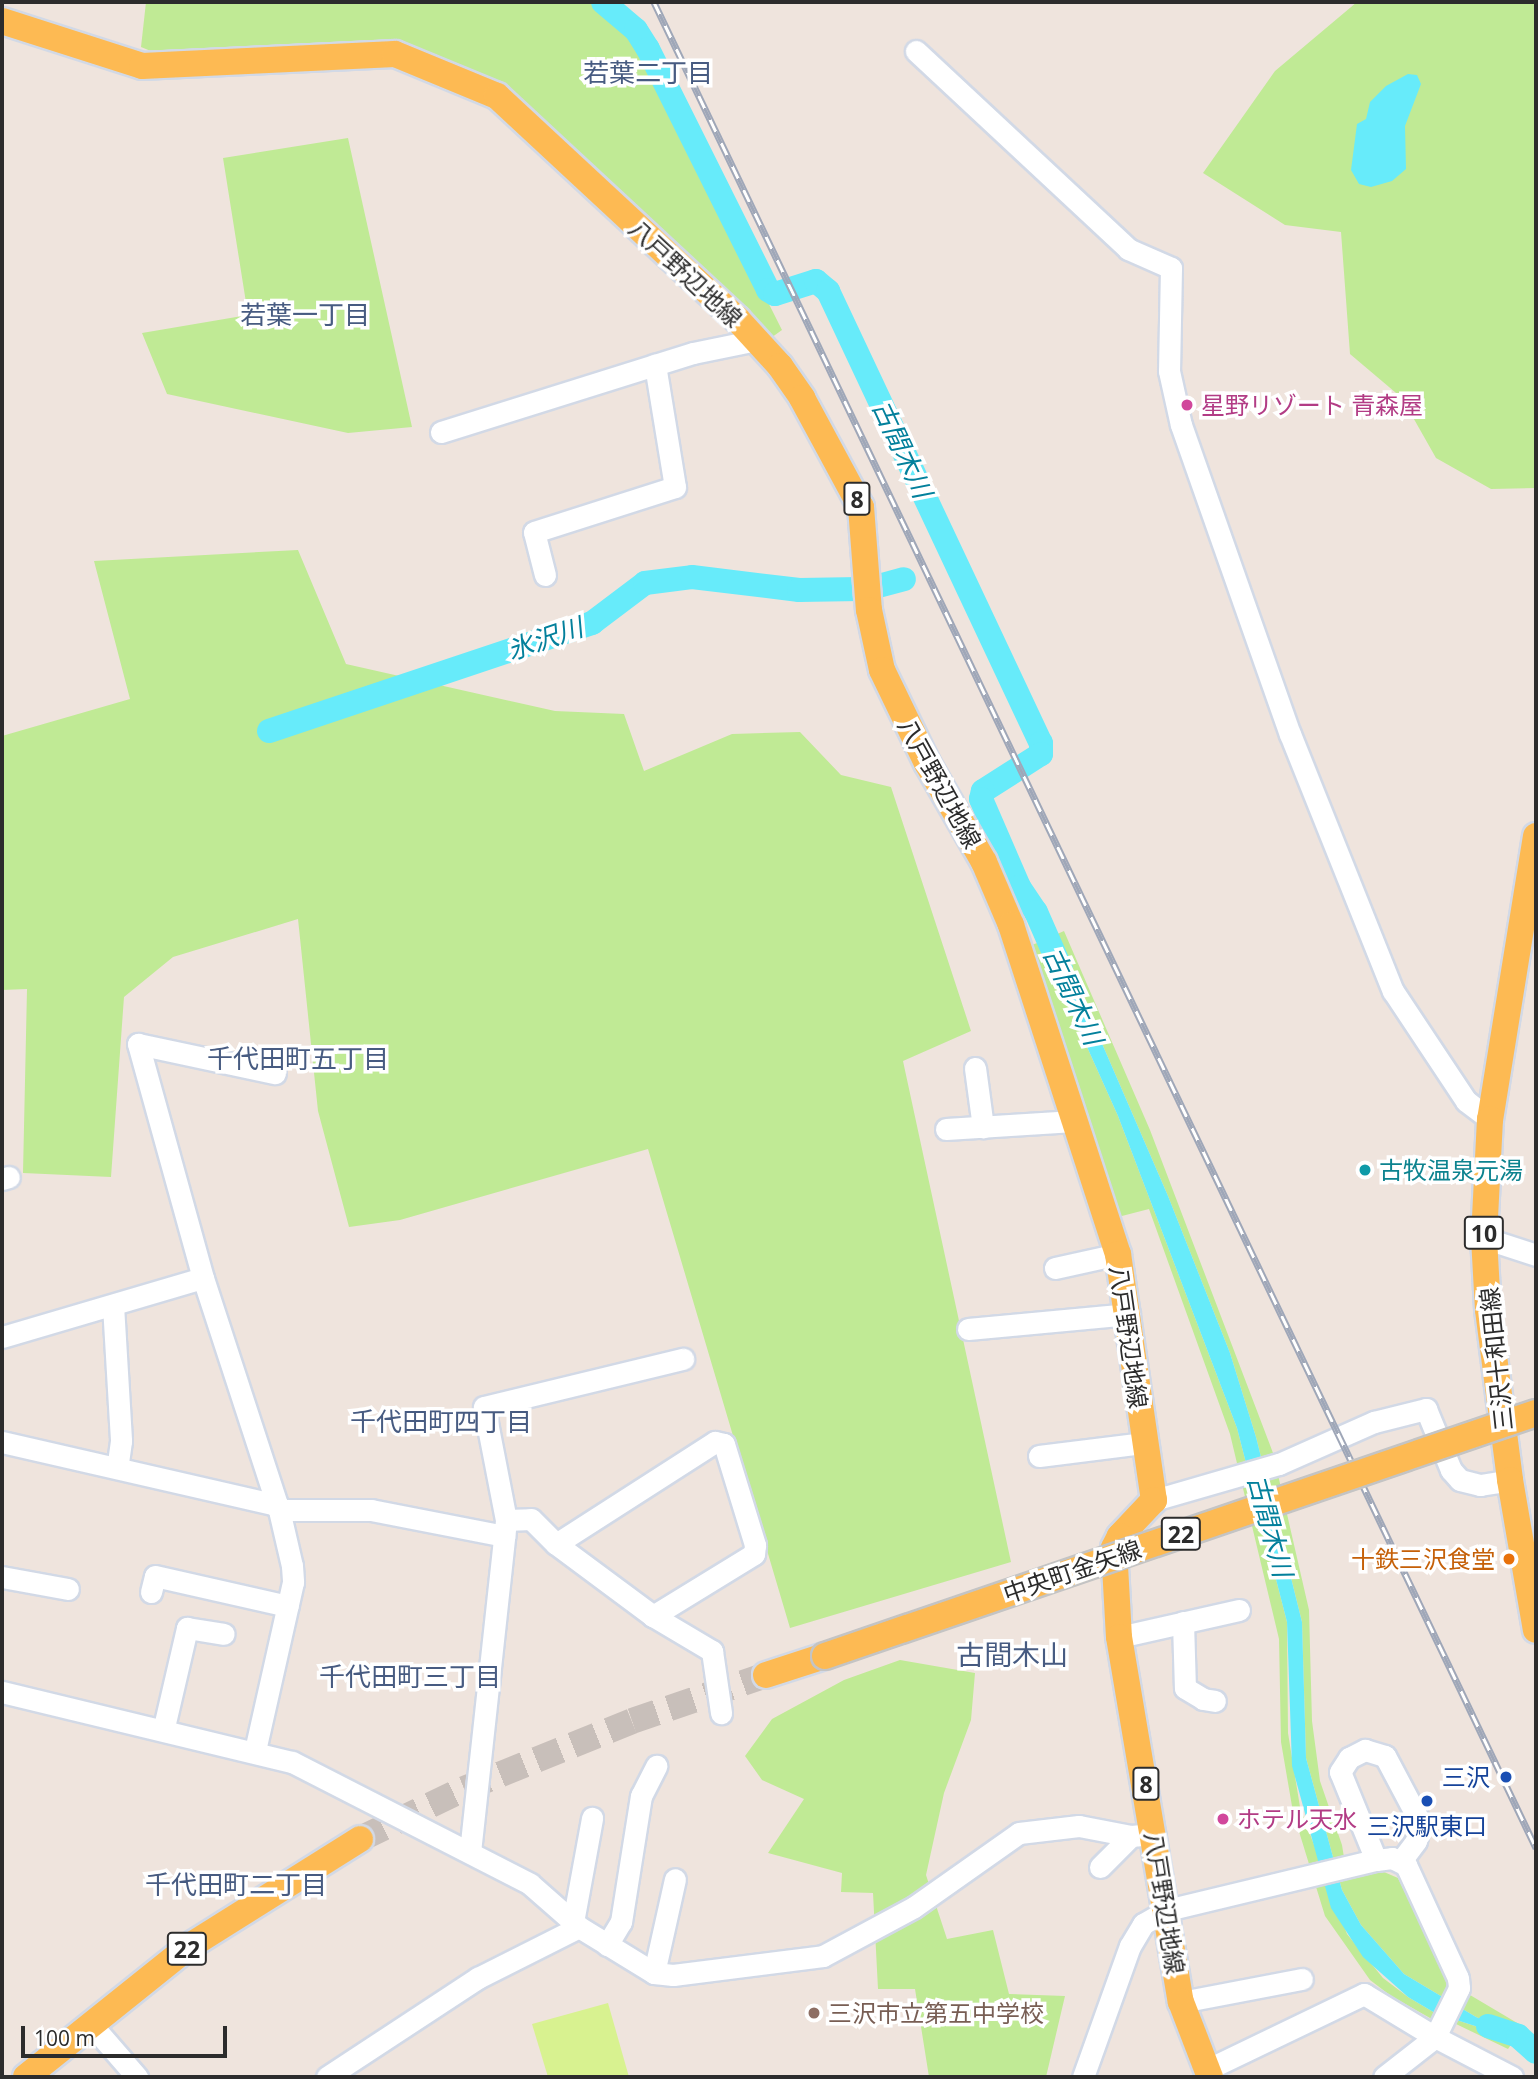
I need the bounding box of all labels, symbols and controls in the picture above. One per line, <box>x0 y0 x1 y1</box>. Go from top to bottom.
district label: 若葉二丁目 <box>583 57 713 89</box>
street label: 八戸野辺地線 <box>624 213 748 333</box>
district label: 若葉一丁目 <box>240 299 370 331</box>
place label: 星野リゾート 青森屋 <box>1201 391 1423 419</box>
water label: 古間木川 <box>866 395 938 503</box>
marker: 星野リゾート 青森屋 <box>1179 397 1195 413</box>
road number: 8 <box>843 480 871 519</box>
water label: 氷沢川 <box>503 612 587 666</box>
street label: 八戸野辺地線 <box>892 713 988 853</box>
water label: 古間木川 <box>1037 942 1109 1050</box>
district label: 千代田町五丁目 <box>207 1043 389 1075</box>
place label: 古牧温泉元湯 <box>1379 1156 1523 1184</box>
marker: 古牧温泉元湯 <box>1357 1162 1373 1178</box>
road number: 10 <box>1463 1214 1505 1252</box>
street label: 八戸野辺地線 <box>1105 1264 1153 1410</box>
street label: 三沢十和田線 <box>1474 1286 1518 1432</box>
district label: 千代田町四丁目 <box>350 1406 532 1438</box>
water label: 古間木川 <box>1241 1472 1299 1580</box>
road number: 22 <box>1160 1514 1202 1554</box>
street label: 中央町金矢線 <box>999 1534 1145 1608</box>
place label: 十鉄三沢食堂 <box>1351 1545 1495 1573</box>
marker: 十鉄三沢食堂 <box>1501 1551 1517 1567</box>
district label: 古間木山 <box>956 1637 1068 1671</box>
district label: 千代田町三丁目 <box>319 1661 501 1693</box>
place label: 三沢 <box>1442 1763 1490 1791</box>
road number: 8 <box>1132 1764 1160 1804</box>
marker: 三沢 <box>1496 1767 1516 1787</box>
marker: 三沢駅東口 <box>1419 1793 1435 1809</box>
place label: ホテル天水 <box>1237 1805 1357 1833</box>
marker: ホテル天水 <box>1215 1811 1231 1827</box>
place label: 三沢駅東口 <box>1367 1812 1487 1840</box>
street label: 八戸野辺地線 <box>1140 1830 1190 1976</box>
district label: 千代田町二丁目 <box>145 1869 327 1901</box>
road number: 22 <box>166 1930 208 1968</box>
place label: 三沢市立第五中学校 <box>828 1999 1044 2027</box>
marker: 三沢市立第五中学校 <box>806 2005 822 2021</box>
scale bar <box>24 2012 231 2056</box>
text: 100 m <box>34 2024 95 2052</box>

